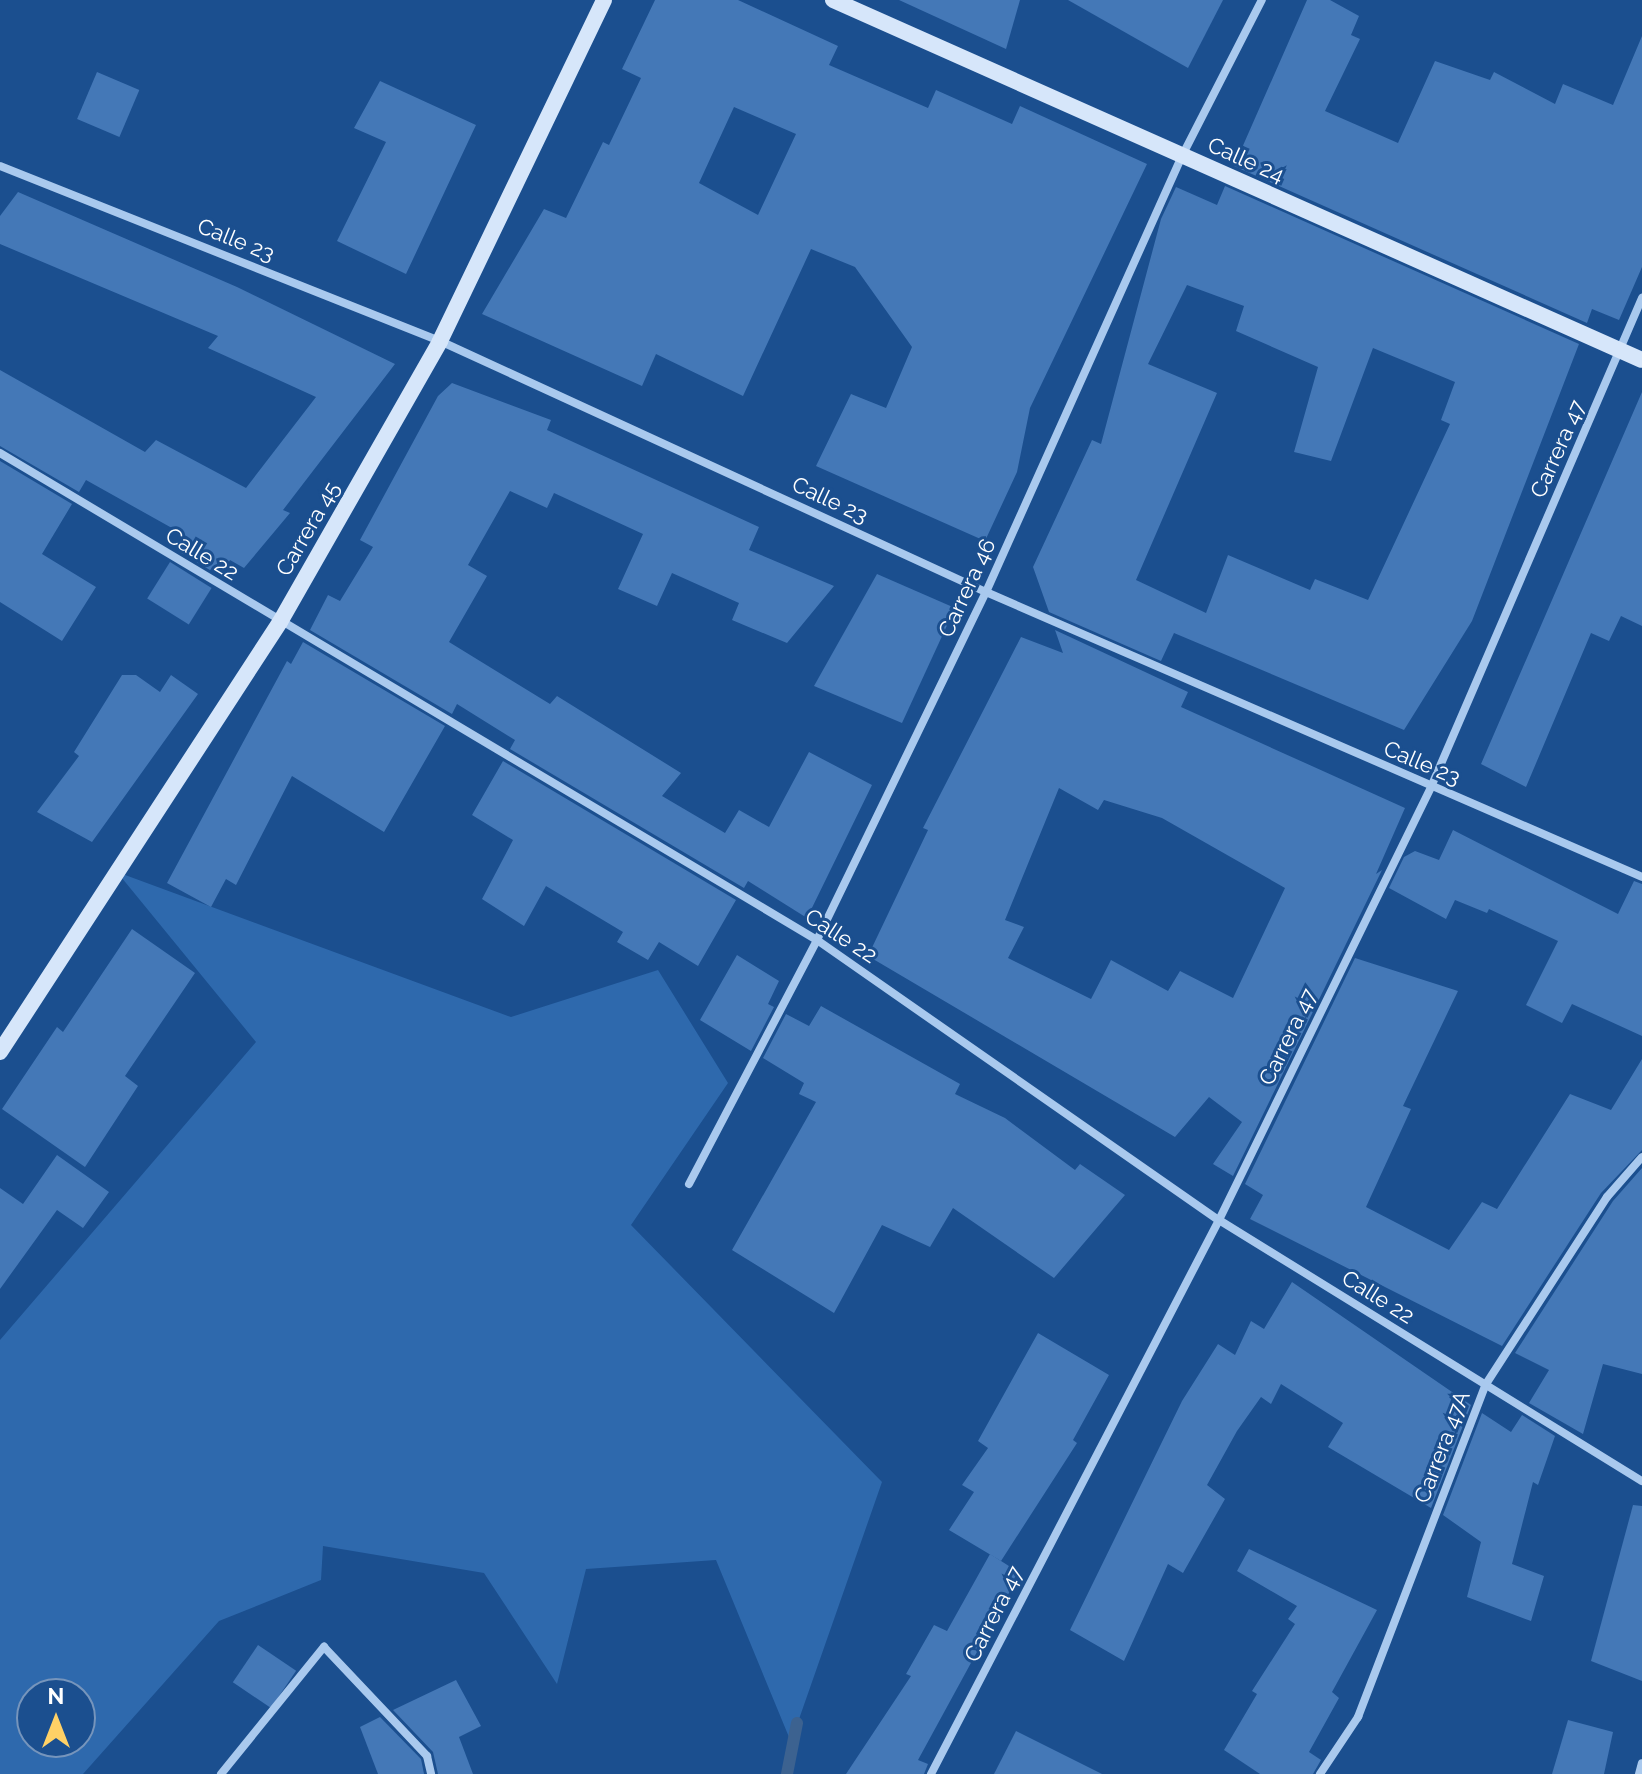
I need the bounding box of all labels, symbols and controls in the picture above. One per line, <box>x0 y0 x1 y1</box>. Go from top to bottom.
street label: Calle 24 <box>1204 131 1288 189</box>
street label: Calle 23 <box>194 213 278 267</box>
street label: Carrera 47 <box>1525 396 1591 502</box>
street label: Calle 23 <box>788 471 872 529</box>
street label: Carrera 45 <box>270 477 346 581</box>
street label: Calle 22 <box>161 522 243 586</box>
street label: Carrera 46 <box>933 535 1001 641</box>
street label: Calle 23 <box>1380 735 1464 791</box>
street label: Calle 22 <box>800 903 882 969</box>
street label: Carrera 47 <box>1253 984 1323 1090</box>
street label: Calle 22 <box>1337 1264 1419 1330</box>
street label: Carrera 47A <box>1409 1387 1475 1507</box>
street label: Carrera 47 <box>959 1562 1029 1666</box>
north arrow <box>16 1678 96 1758</box>
text: N <box>48 1683 64 1709</box>

